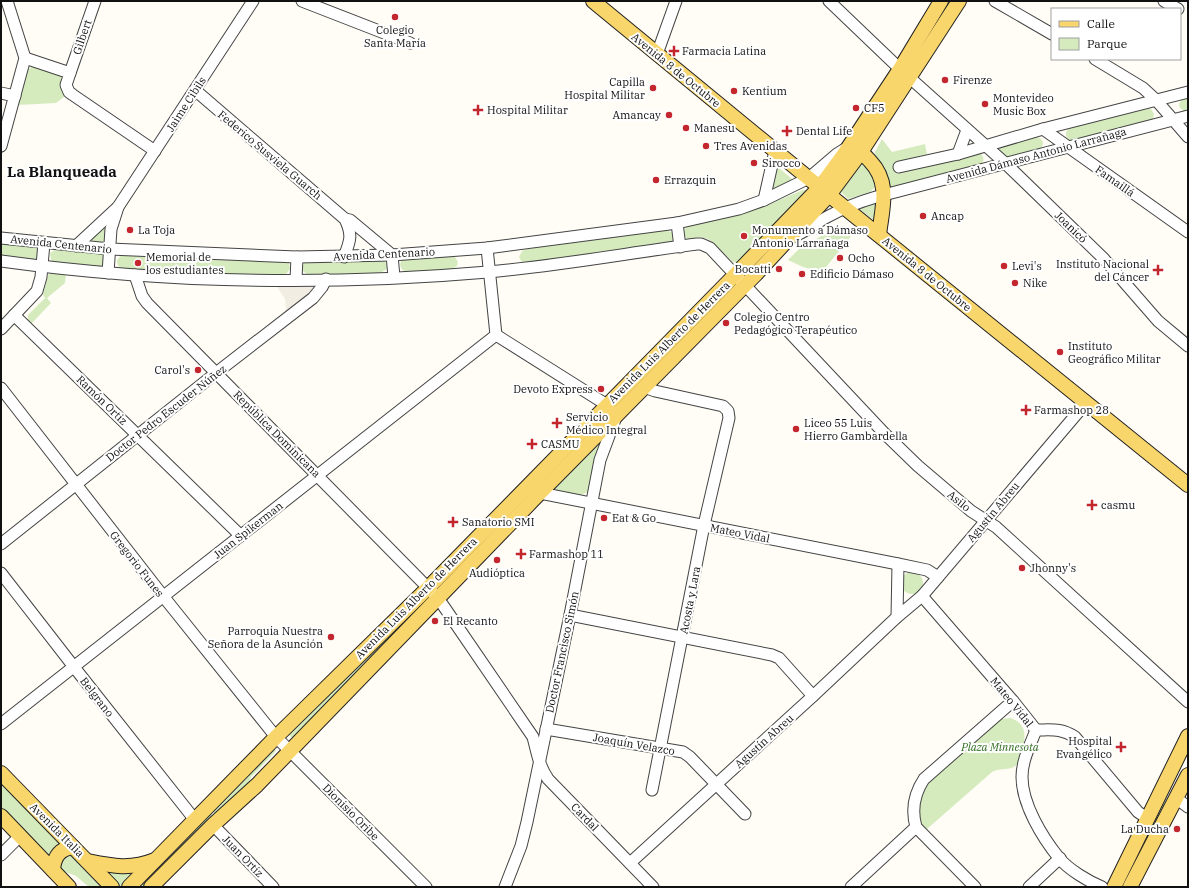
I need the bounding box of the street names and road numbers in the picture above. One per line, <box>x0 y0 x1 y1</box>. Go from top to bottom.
street label: Gilbert <box>69 18 95 56</box>
street label: Avenida 8 de Octubre <box>629 30 723 110</box>
street label: Jaime Cibils <box>163 74 209 134</box>
street label: Federico Susviela Guarch <box>215 107 325 203</box>
street label: Avenida Dámaso Antonio Larrañaga <box>944 124 1128 186</box>
street label: Famaillá <box>1093 162 1137 200</box>
street label: Joanicó <box>1052 208 1090 246</box>
street label: Avenida Centenario <box>10 232 112 256</box>
street label: Avenida 8 de Octubre <box>880 234 974 314</box>
street label: Avenida Centenario <box>333 244 435 264</box>
street label: Avenida Luis Alberto de Herrera <box>605 278 733 406</box>
street label: Doctor Pedro Escuder Núñez <box>103 361 229 464</box>
street label: Ramón Ortiz <box>74 372 131 428</box>
street label: República Dominicana <box>231 388 323 480</box>
street label: Agustín Abreu <box>964 479 1022 545</box>
street label: Asilo <box>945 487 973 515</box>
street label: Juan Spikerman <box>210 498 286 562</box>
street label: Mateo Vidal <box>709 520 771 546</box>
street label: Gregorio Funes <box>107 528 167 600</box>
street label: Avenida Luis Alberto de Herrera <box>352 534 480 662</box>
street label: Acosta y Lara <box>677 565 703 635</box>
street label: Doctor Francisco Simón <box>542 590 582 714</box>
street label: Belgrano <box>77 674 117 720</box>
street label: Mateo Vidal <box>987 674 1037 730</box>
street label: Agustín Abreu <box>732 711 796 771</box>
street label: Joaquín Velazco <box>592 730 676 758</box>
street label: Dionisio Oribe <box>320 781 382 843</box>
street label: Avenida Italia <box>27 800 87 860</box>
street label: Cardal <box>568 800 602 834</box>
street label: Juan Ortiz <box>219 832 267 880</box>

